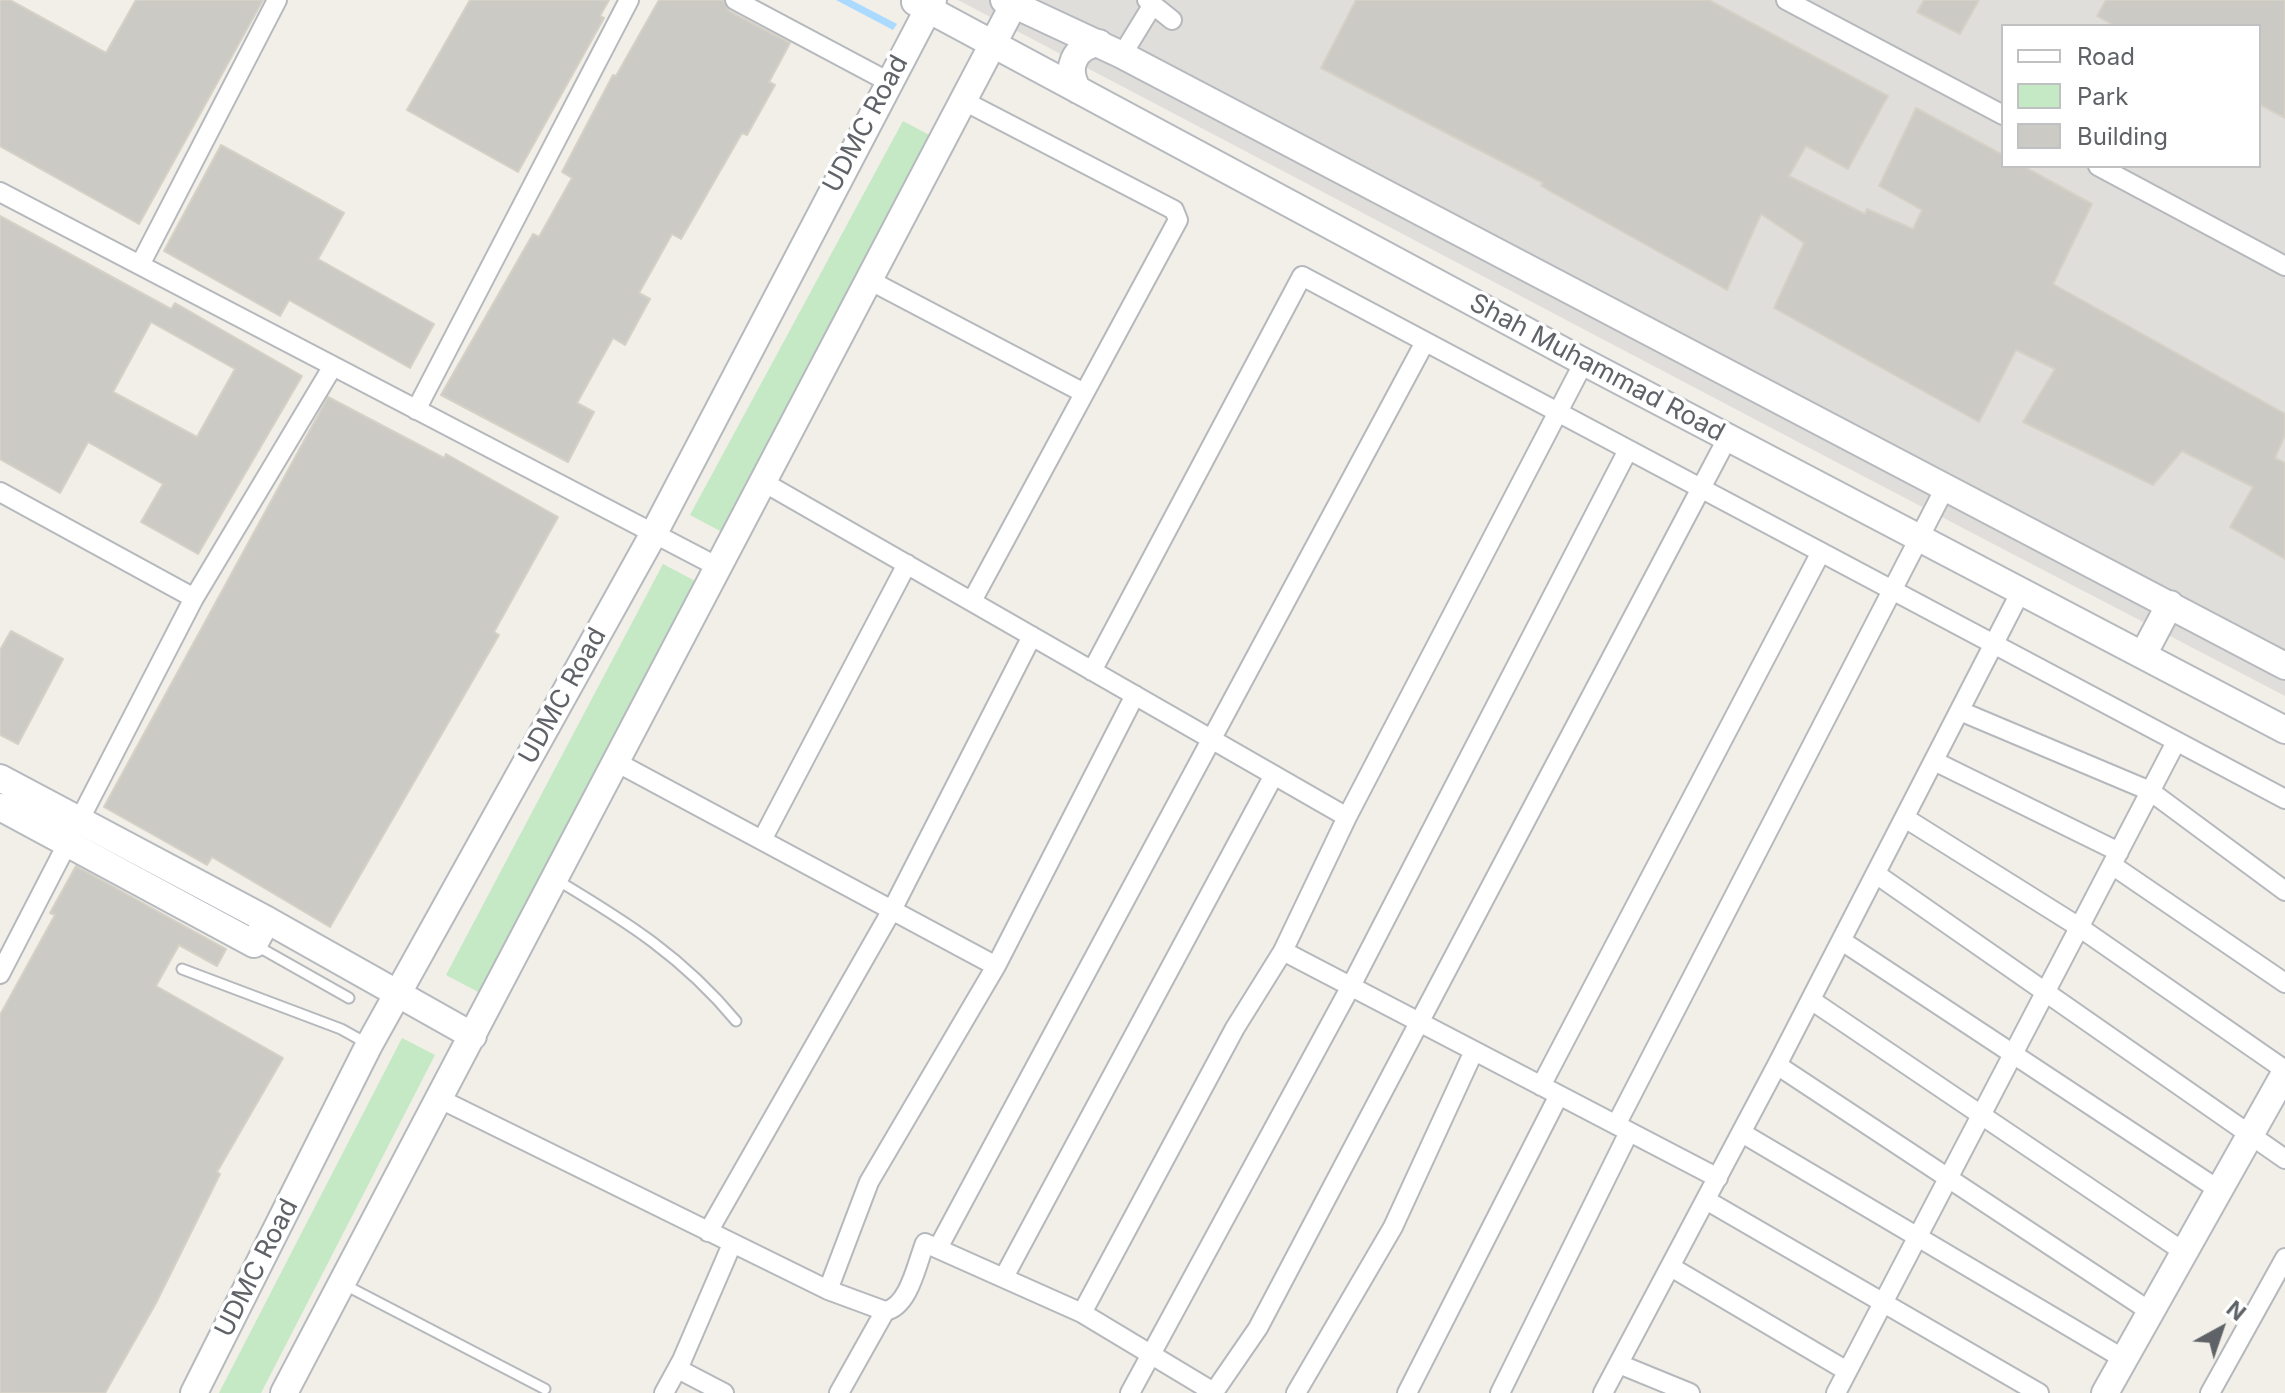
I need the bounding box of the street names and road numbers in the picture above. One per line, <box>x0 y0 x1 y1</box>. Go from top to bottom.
street label: UDMC Road <box>817 50 915 198</box>
street label: Shah Muhammad Road <box>1464 287 1730 449</box>
street label: UDMC Road <box>513 623 613 769</box>
street label: UDMC Road <box>209 1194 305 1342</box>

